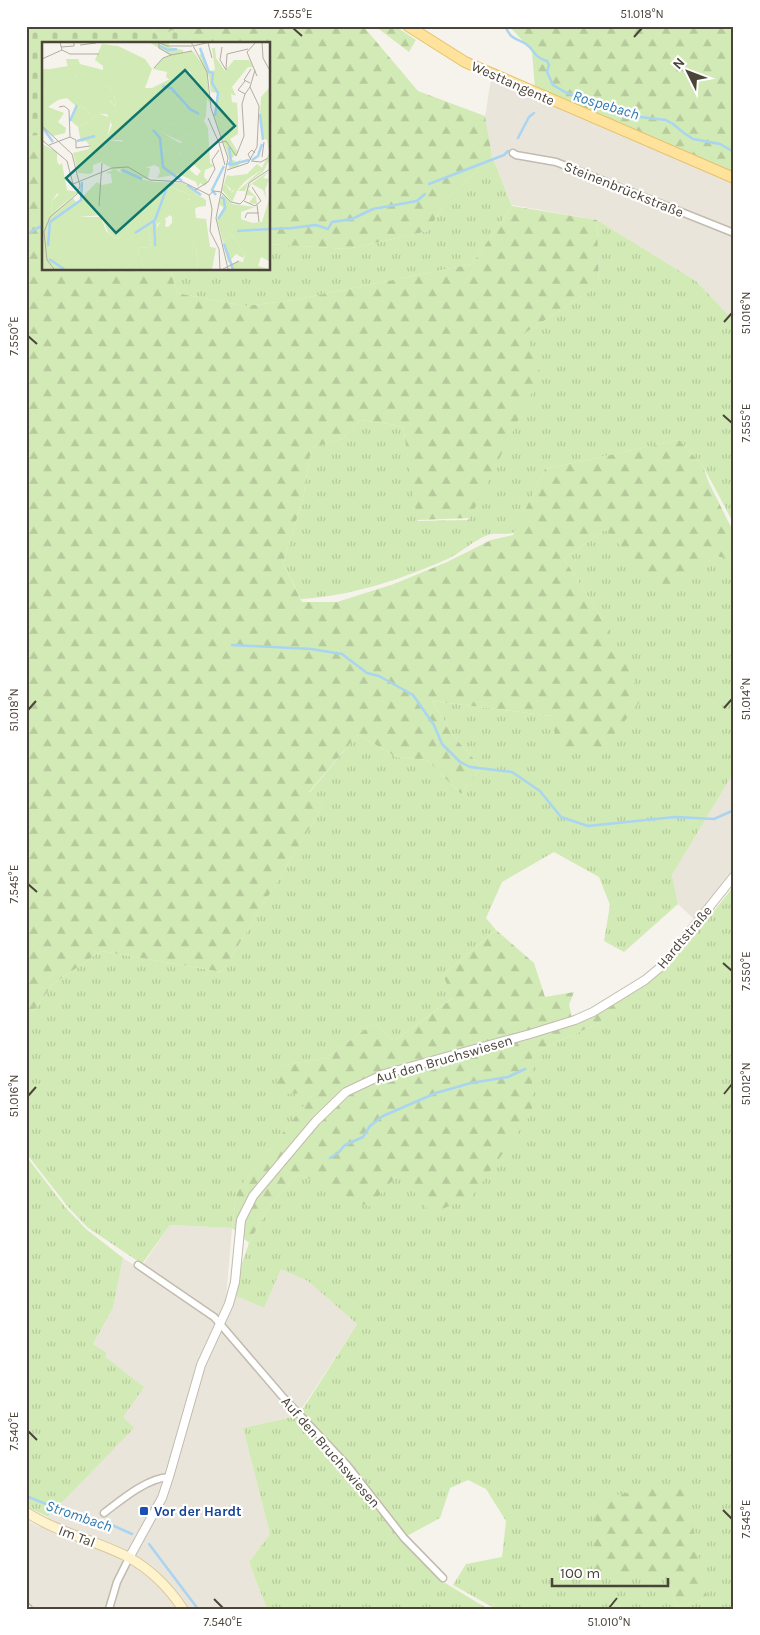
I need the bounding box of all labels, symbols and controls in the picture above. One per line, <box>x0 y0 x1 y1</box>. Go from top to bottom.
text: 7.555°E <box>274 7 312 21</box>
text: 51.018°N <box>620 7 664 21</box>
inset map <box>42 42 270 270</box>
north arrow <box>662 48 712 98</box>
text: N <box>669 54 688 73</box>
street label: Westtangente <box>469 58 557 109</box>
water label: Rospebach <box>571 86 641 124</box>
street label: Steinenbrückstraße <box>562 158 686 221</box>
text: 51.016°N <box>739 291 753 335</box>
text: 7.550°E <box>7 316 21 356</box>
text: 7.555°E <box>739 404 753 442</box>
text: 51.014°N <box>739 678 753 720</box>
text: 51.018°N <box>7 688 21 732</box>
text: 7.545°E <box>7 865 21 903</box>
street label: Hardtstraße <box>653 902 716 972</box>
text: 7.550°E <box>739 951 753 991</box>
street label: Auf den Bruchswiesen <box>374 1032 515 1087</box>
text: 51.012°N <box>739 1062 753 1106</box>
text: 51.016°N <box>7 1074 21 1118</box>
street label: Auf den Bruchswiesen <box>278 1393 384 1511</box>
text: 7.540°E <box>7 1411 21 1451</box>
water label: Strombach <box>43 1496 115 1536</box>
text: 7.545°E <box>739 1500 753 1538</box>
place label: Vor der Hardt <box>154 1503 242 1520</box>
marker: Vor der Hardt <box>138 1505 150 1517</box>
street label: Im Tal <box>56 1522 97 1551</box>
scale bar <box>552 1555 669 1587</box>
text: 100 m <box>560 1564 600 1582</box>
text: 7.540°E <box>203 1615 243 1629</box>
text: 51.010°N <box>587 1615 631 1629</box>

